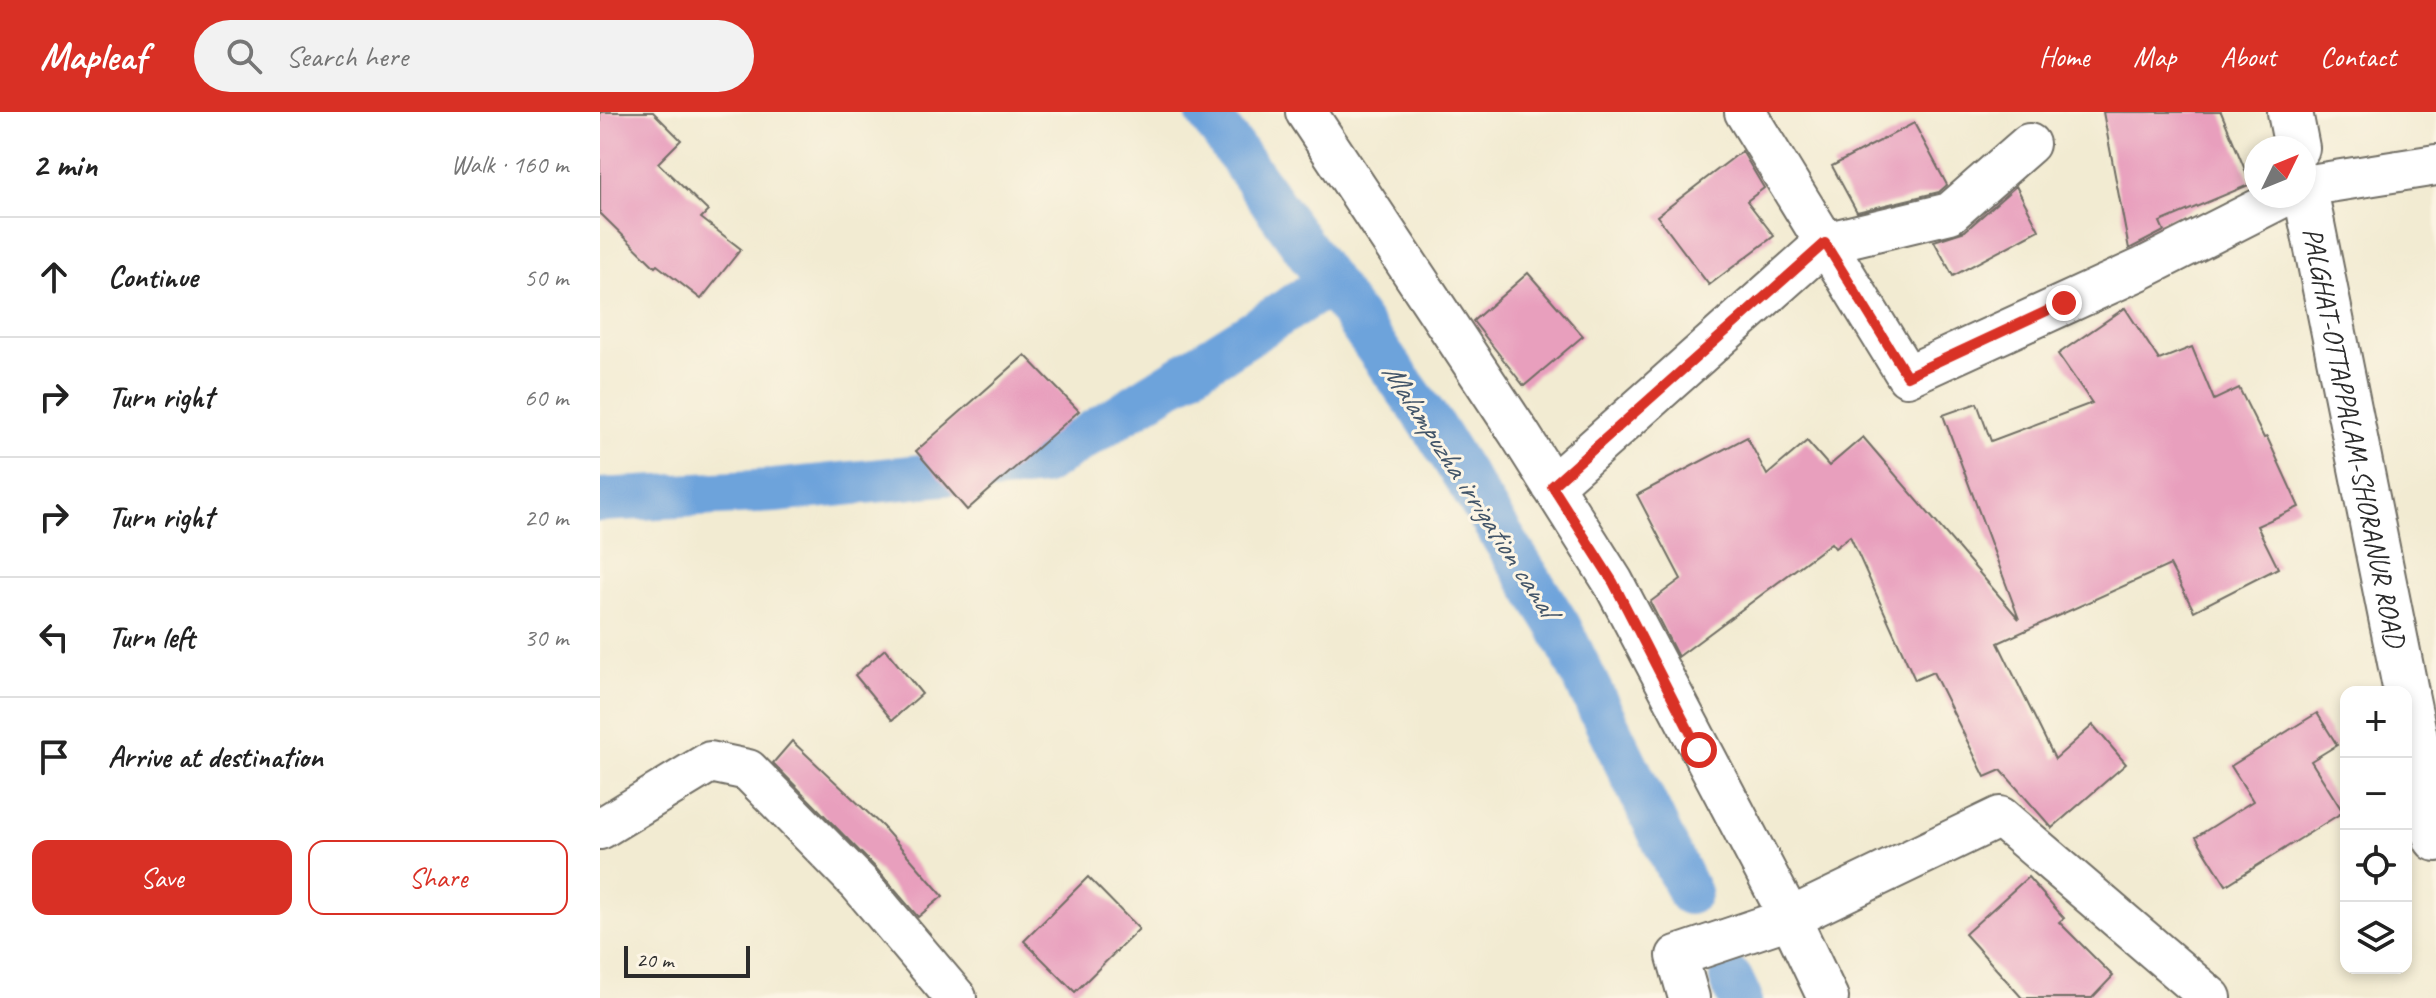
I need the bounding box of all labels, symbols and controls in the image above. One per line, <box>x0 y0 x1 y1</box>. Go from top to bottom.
search box <box>194 20 754 92</box>
text: Mapleaf <box>40 33 146 80</box>
icon: search <box>222 34 266 78</box>
text: Search here <box>286 37 408 75</box>
text: Home <box>2039 39 2089 74</box>
text: Map <box>2133 39 2176 74</box>
text: About <box>2220 39 2276 74</box>
text: Contact <box>2320 39 2396 74</box>
north arrow <box>2244 136 2316 208</box>
text: 2 min <box>32 143 97 186</box>
text: Walk · 160 m <box>451 148 568 181</box>
street label: PALGHAT-OTTAPPALAM-SHORANUR ROAD <box>2295 224 2414 652</box>
icon: ahead <box>32 255 76 299</box>
text: Continue <box>108 258 198 296</box>
text: 50 m <box>524 261 568 294</box>
route end <box>2046 285 2082 321</box>
water label: Malampuzha irrigation canal <box>1374 355 1571 631</box>
icon: right <box>32 375 76 419</box>
text: Turn right <box>108 378 213 416</box>
text: 60 m <box>524 381 568 414</box>
icon: right <box>32 495 76 539</box>
text: Turn right <box>108 498 213 536</box>
text: 20 m <box>524 501 568 534</box>
icon: left <box>32 615 76 659</box>
text: Turn left <box>108 618 195 656</box>
text: 30 m <box>524 621 568 654</box>
map controls <box>2340 686 2412 974</box>
button: + <box>2340 686 2412 758</box>
route start <box>1681 732 1717 768</box>
icon: arrive <box>32 735 76 779</box>
text: Arrive at destination <box>108 738 323 776</box>
button: − <box>2340 758 2412 830</box>
button: locate <box>2340 830 2412 902</box>
button: Save <box>32 840 292 915</box>
button: Share <box>308 840 568 915</box>
button: layers <box>2340 902 2412 974</box>
scale bar <box>624 942 750 978</box>
text: 20 m <box>636 946 673 974</box>

